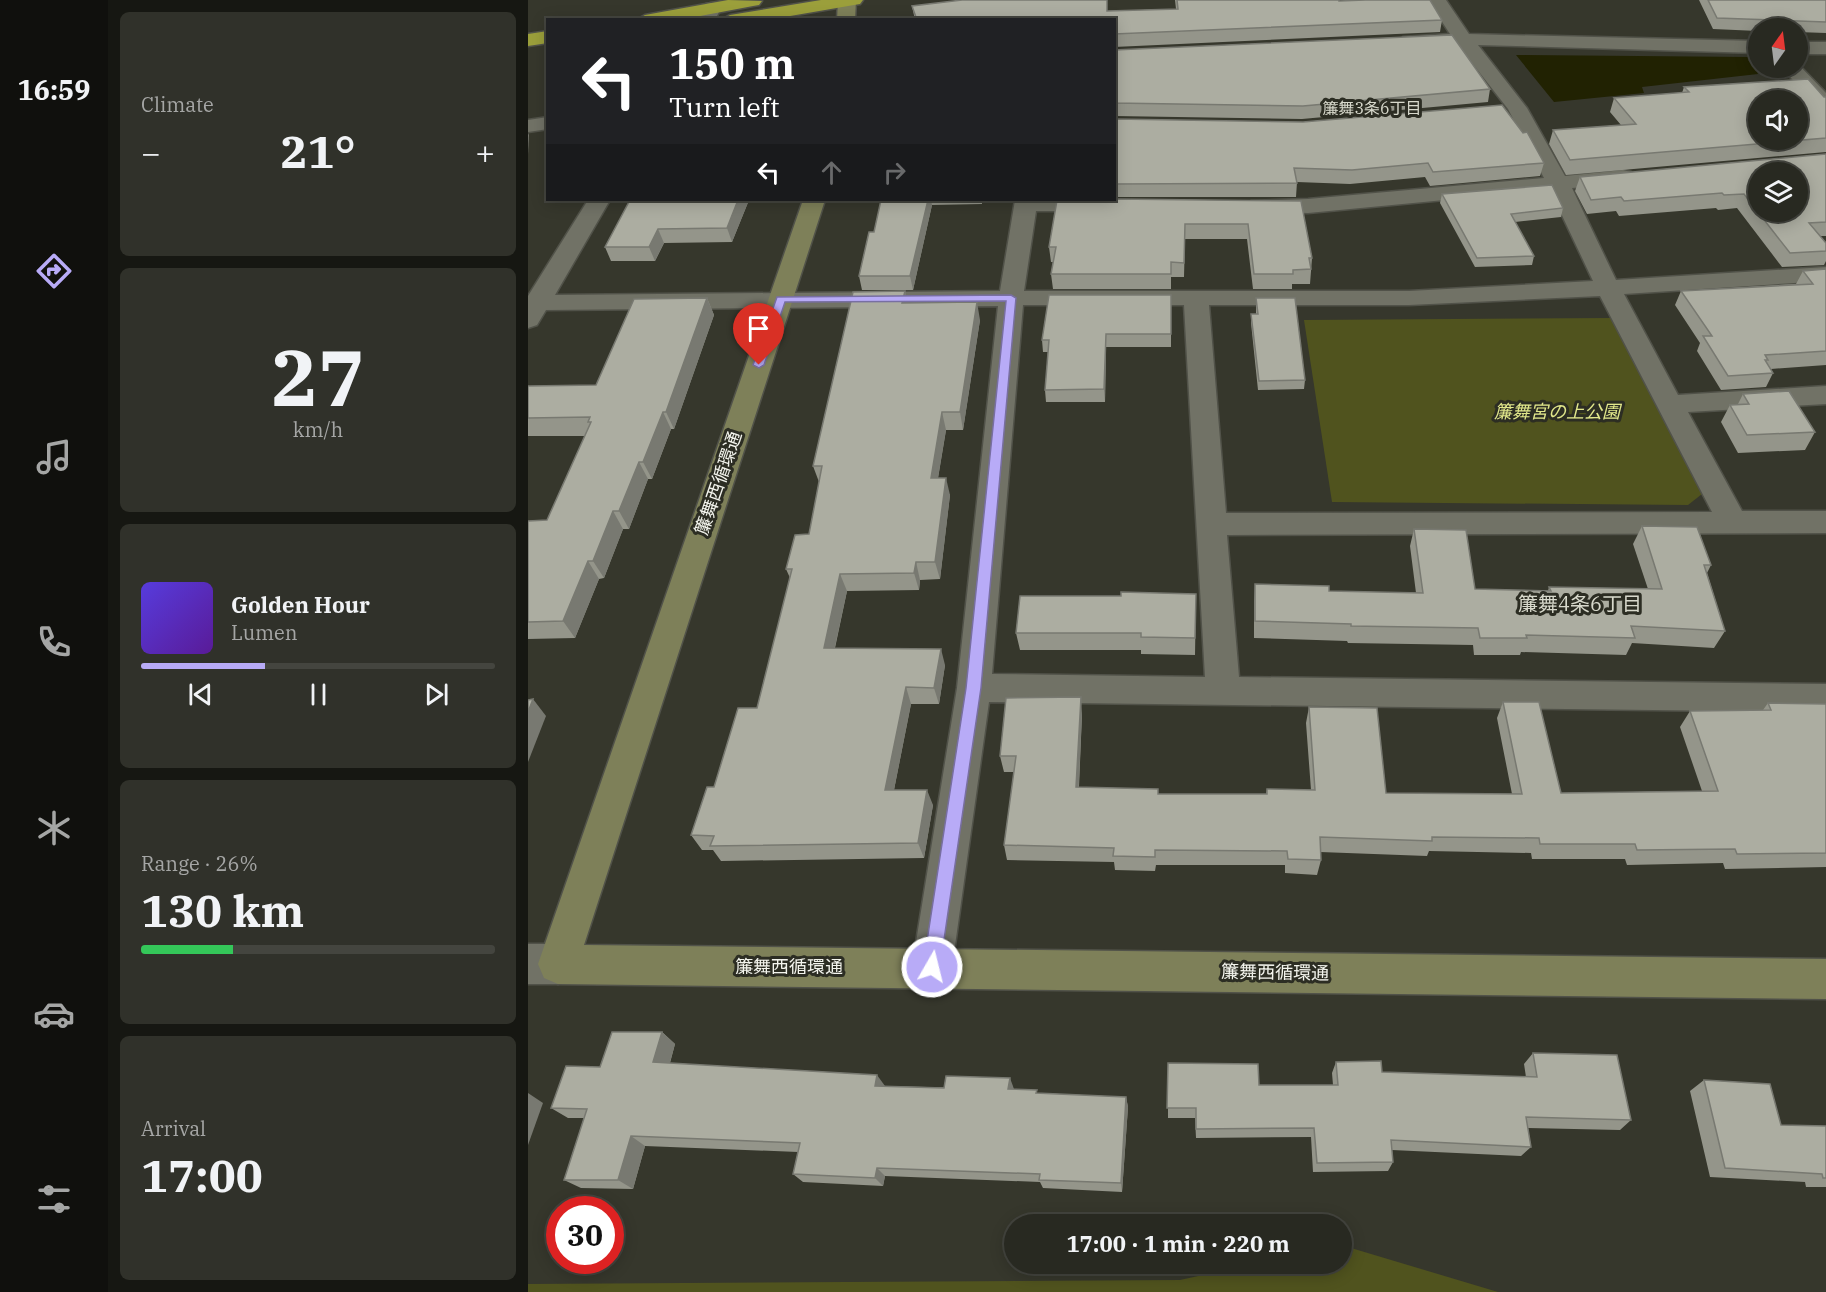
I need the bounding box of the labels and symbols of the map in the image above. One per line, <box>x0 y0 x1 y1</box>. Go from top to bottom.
north arrow <box>1748 18 1808 78</box>
district label: 簾舞3条6丁目 <box>1322 98 1422 118</box>
pin <box>733 303 784 365</box>
park label: 簾舞宮の上公園 <box>1494 400 1623 423</box>
street label: 簾舞西循環通 <box>690 428 746 538</box>
district label: 簾舞4条6丁目 <box>1518 590 1642 617</box>
position arrow <box>900 935 964 999</box>
street label: 簾舞西循環通 <box>735 955 843 978</box>
street label: 簾舞西循環通 <box>1221 960 1329 984</box>
speed limit sign: 30 <box>546 1196 624 1274</box>

